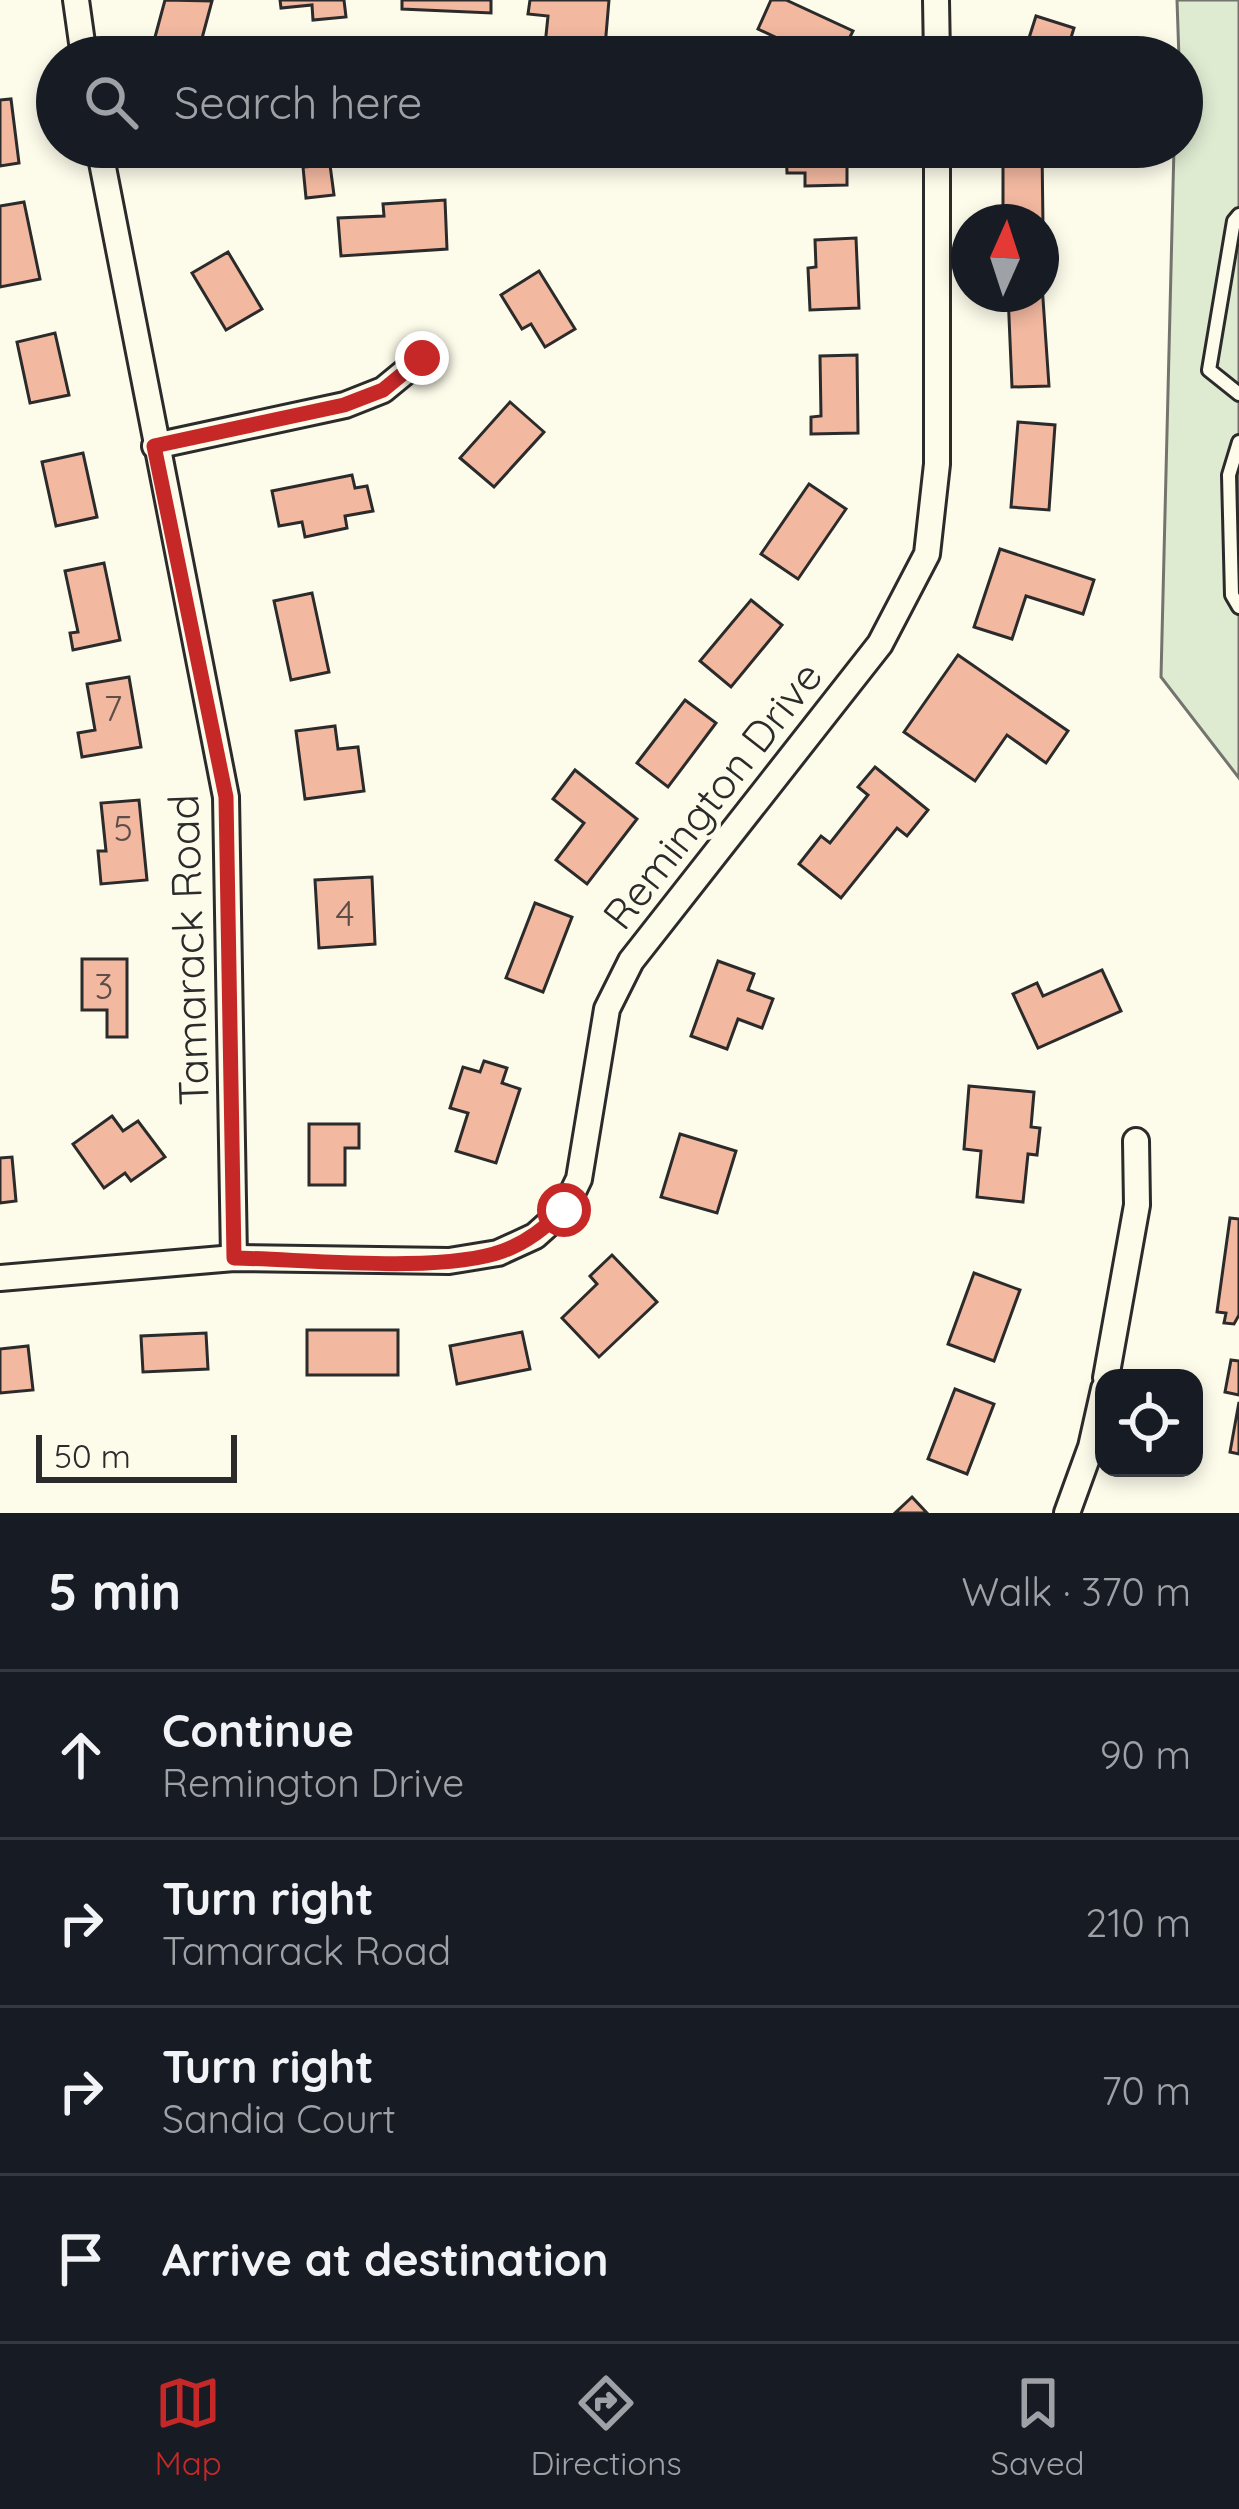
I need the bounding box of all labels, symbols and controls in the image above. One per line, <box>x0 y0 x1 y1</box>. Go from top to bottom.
search box <box>36 36 1203 168</box>
icon: search <box>78 69 144 135</box>
text: Search here <box>174 74 422 130</box>
north arrow <box>951 204 1059 312</box>
route end <box>395 331 449 385</box>
street label: Remington Drive <box>591 650 833 940</box>
house number: 7 <box>104 685 122 730</box>
street label: Tamarack Road <box>156 793 220 1107</box>
house number: 5 <box>113 805 133 850</box>
house number: 4 <box>336 890 354 935</box>
house number: 3 <box>95 963 113 1008</box>
route start <box>537 1183 591 1237</box>
map controls <box>1095 1369 1203 1477</box>
button: locate <box>1095 1369 1203 1477</box>
scale bar <box>36 1429 237 1482</box>
text: 50 m <box>54 1435 131 1476</box>
text: 5 min <box>48 1559 181 1623</box>
text: Walk · 370 m <box>961 1567 1191 1616</box>
text: Continue <box>162 1702 354 1758</box>
icon: ahead <box>48 1722 114 1788</box>
text: 90 m <box>1100 1730 1191 1779</box>
text: Remington Drive <box>162 1758 464 1807</box>
text: Turn right <box>162 1870 374 1926</box>
icon: right <box>48 1890 114 1956</box>
text: 210 m <box>1086 1898 1191 1947</box>
text: Tamarack Road <box>162 1926 451 1975</box>
text: Turn right <box>162 2038 374 2094</box>
icon: right <box>48 2058 114 2124</box>
text: 70 m <box>1102 2066 1191 2115</box>
text: Sandia Court <box>162 2094 396 2143</box>
icon: arrive <box>48 2226 114 2292</box>
text: Arrive at destination <box>162 2231 608 2287</box>
tab: Map <box>154 2370 222 2483</box>
tab: Directions <box>530 2370 682 2483</box>
tab: Saved <box>991 2370 1085 2483</box>

